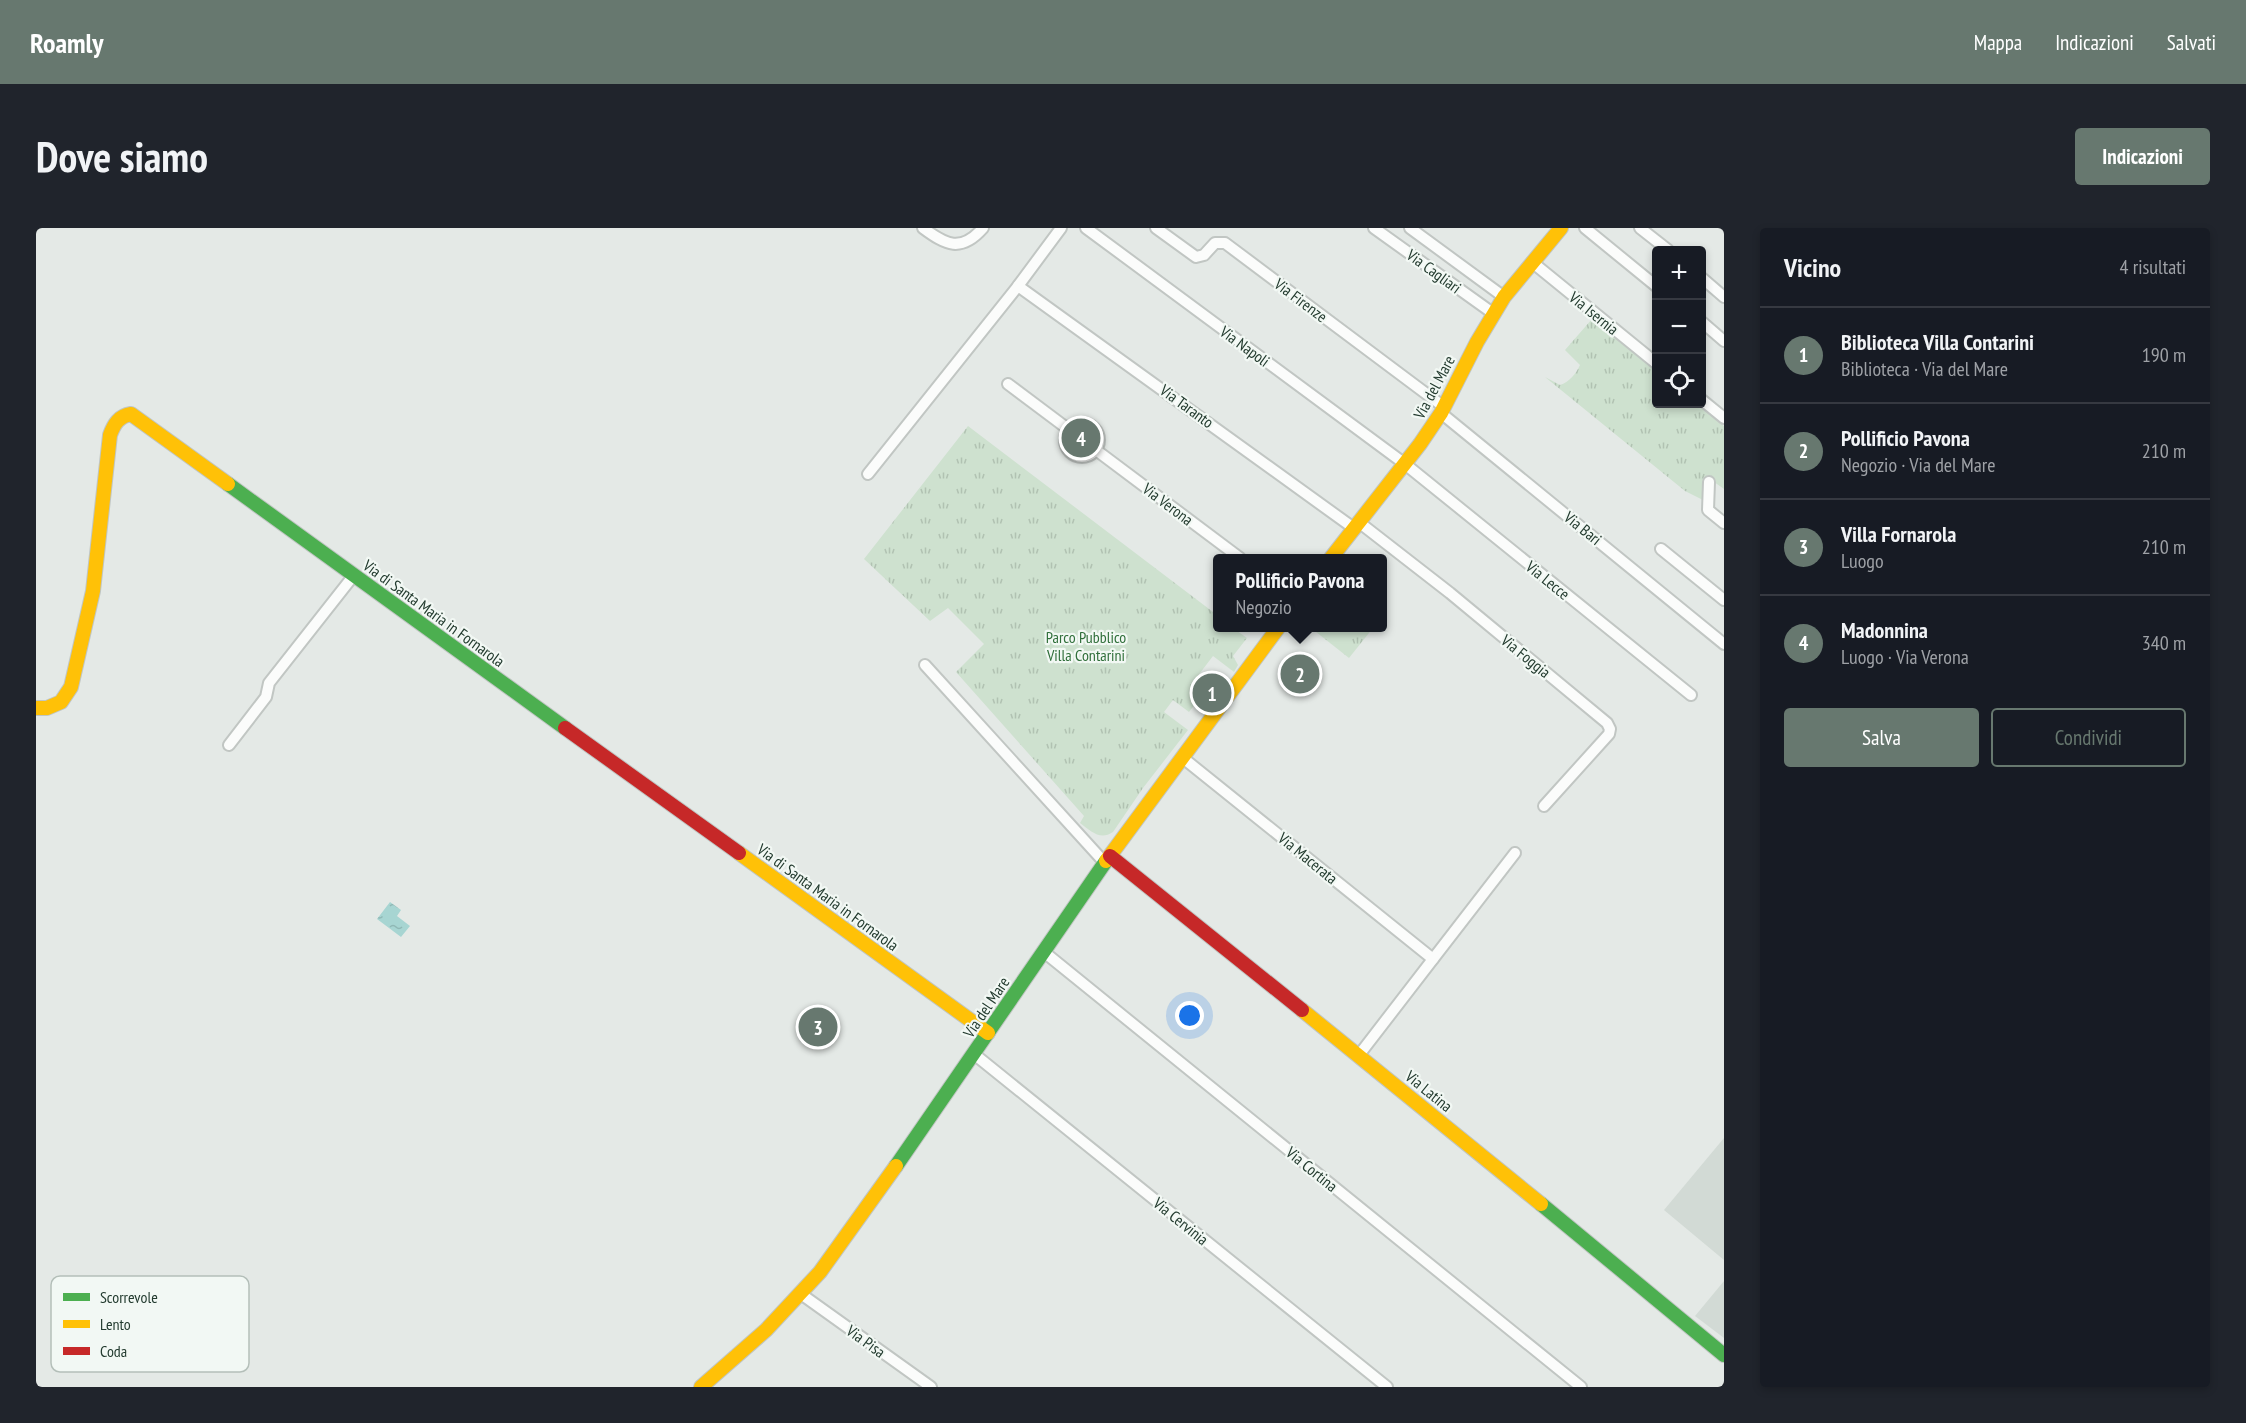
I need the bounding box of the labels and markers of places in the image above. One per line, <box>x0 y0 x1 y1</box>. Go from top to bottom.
pin: 4 <box>1062 416 1100 460</box>
pin: 2 <box>1280 652 1320 696</box>
pin: 1 <box>1192 670 1232 716</box>
pin: 3 <box>798 1004 838 1050</box>

